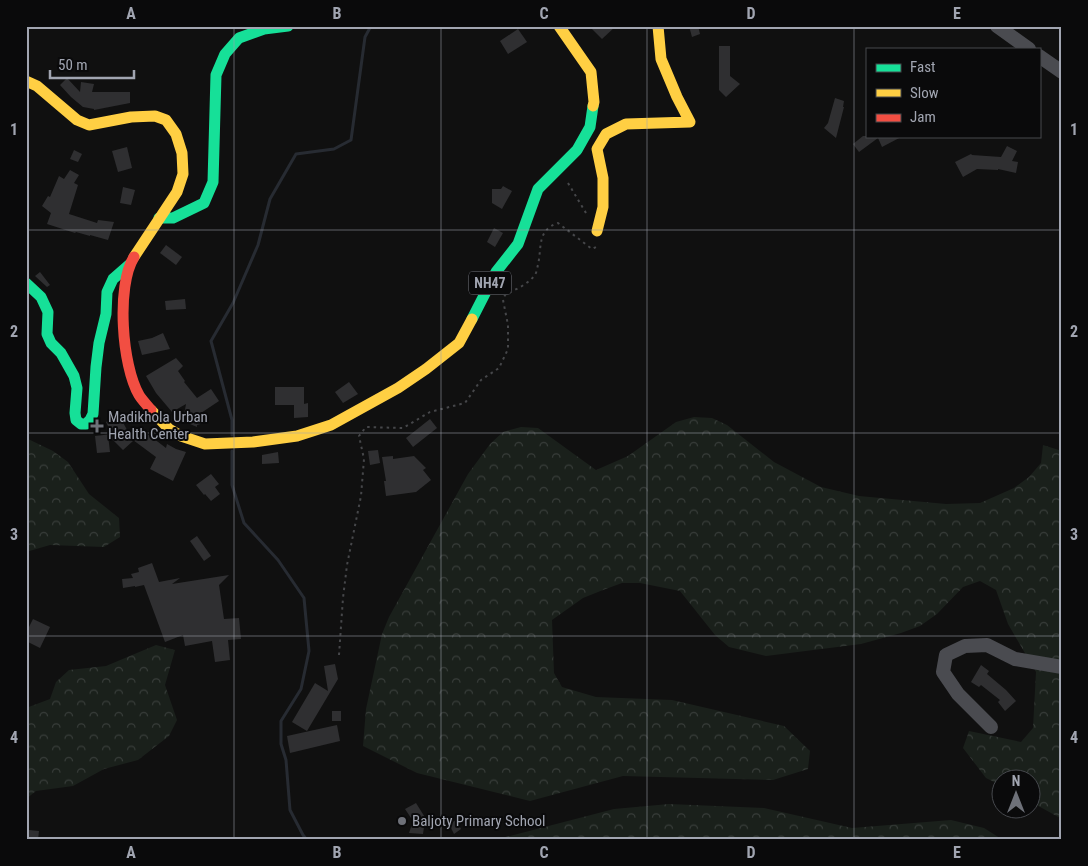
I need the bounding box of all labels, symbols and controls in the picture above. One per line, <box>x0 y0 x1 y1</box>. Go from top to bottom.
text: A <box>126 4 136 23</box>
text: B <box>333 4 342 23</box>
text: C <box>539 4 549 23</box>
text: D <box>746 4 756 23</box>
text: E <box>953 4 961 23</box>
scale bar <box>50 48 134 80</box>
legend <box>866 48 1040 138</box>
text: 50 m <box>58 56 88 74</box>
text: Fast <box>910 58 935 76</box>
text: Slow <box>910 84 939 102</box>
text: Jam <box>910 108 936 126</box>
text: 1 <box>10 120 18 139</box>
text: 1 <box>1070 120 1078 139</box>
road number: NH47 <box>469 272 511 294</box>
text: 2 <box>10 322 18 341</box>
text: 2 <box>1070 322 1078 341</box>
place label: Madikhola Urban Health Center <box>108 408 208 443</box>
marker: Madikhola Urban Health Center <box>90 419 104 433</box>
text: 3 <box>10 525 18 544</box>
text: 3 <box>1070 525 1078 544</box>
text: 4 <box>10 728 18 747</box>
text: 4 <box>1070 728 1078 747</box>
north arrow <box>990 768 1040 818</box>
text: N <box>1012 773 1020 789</box>
place label: Baljoty Primary School <box>412 812 545 830</box>
marker: Baljoty Primary School <box>396 815 408 827</box>
text: A <box>126 843 136 862</box>
text: B <box>333 843 342 862</box>
text: C <box>539 843 549 862</box>
text: D <box>746 843 756 862</box>
text: E <box>953 843 961 862</box>

